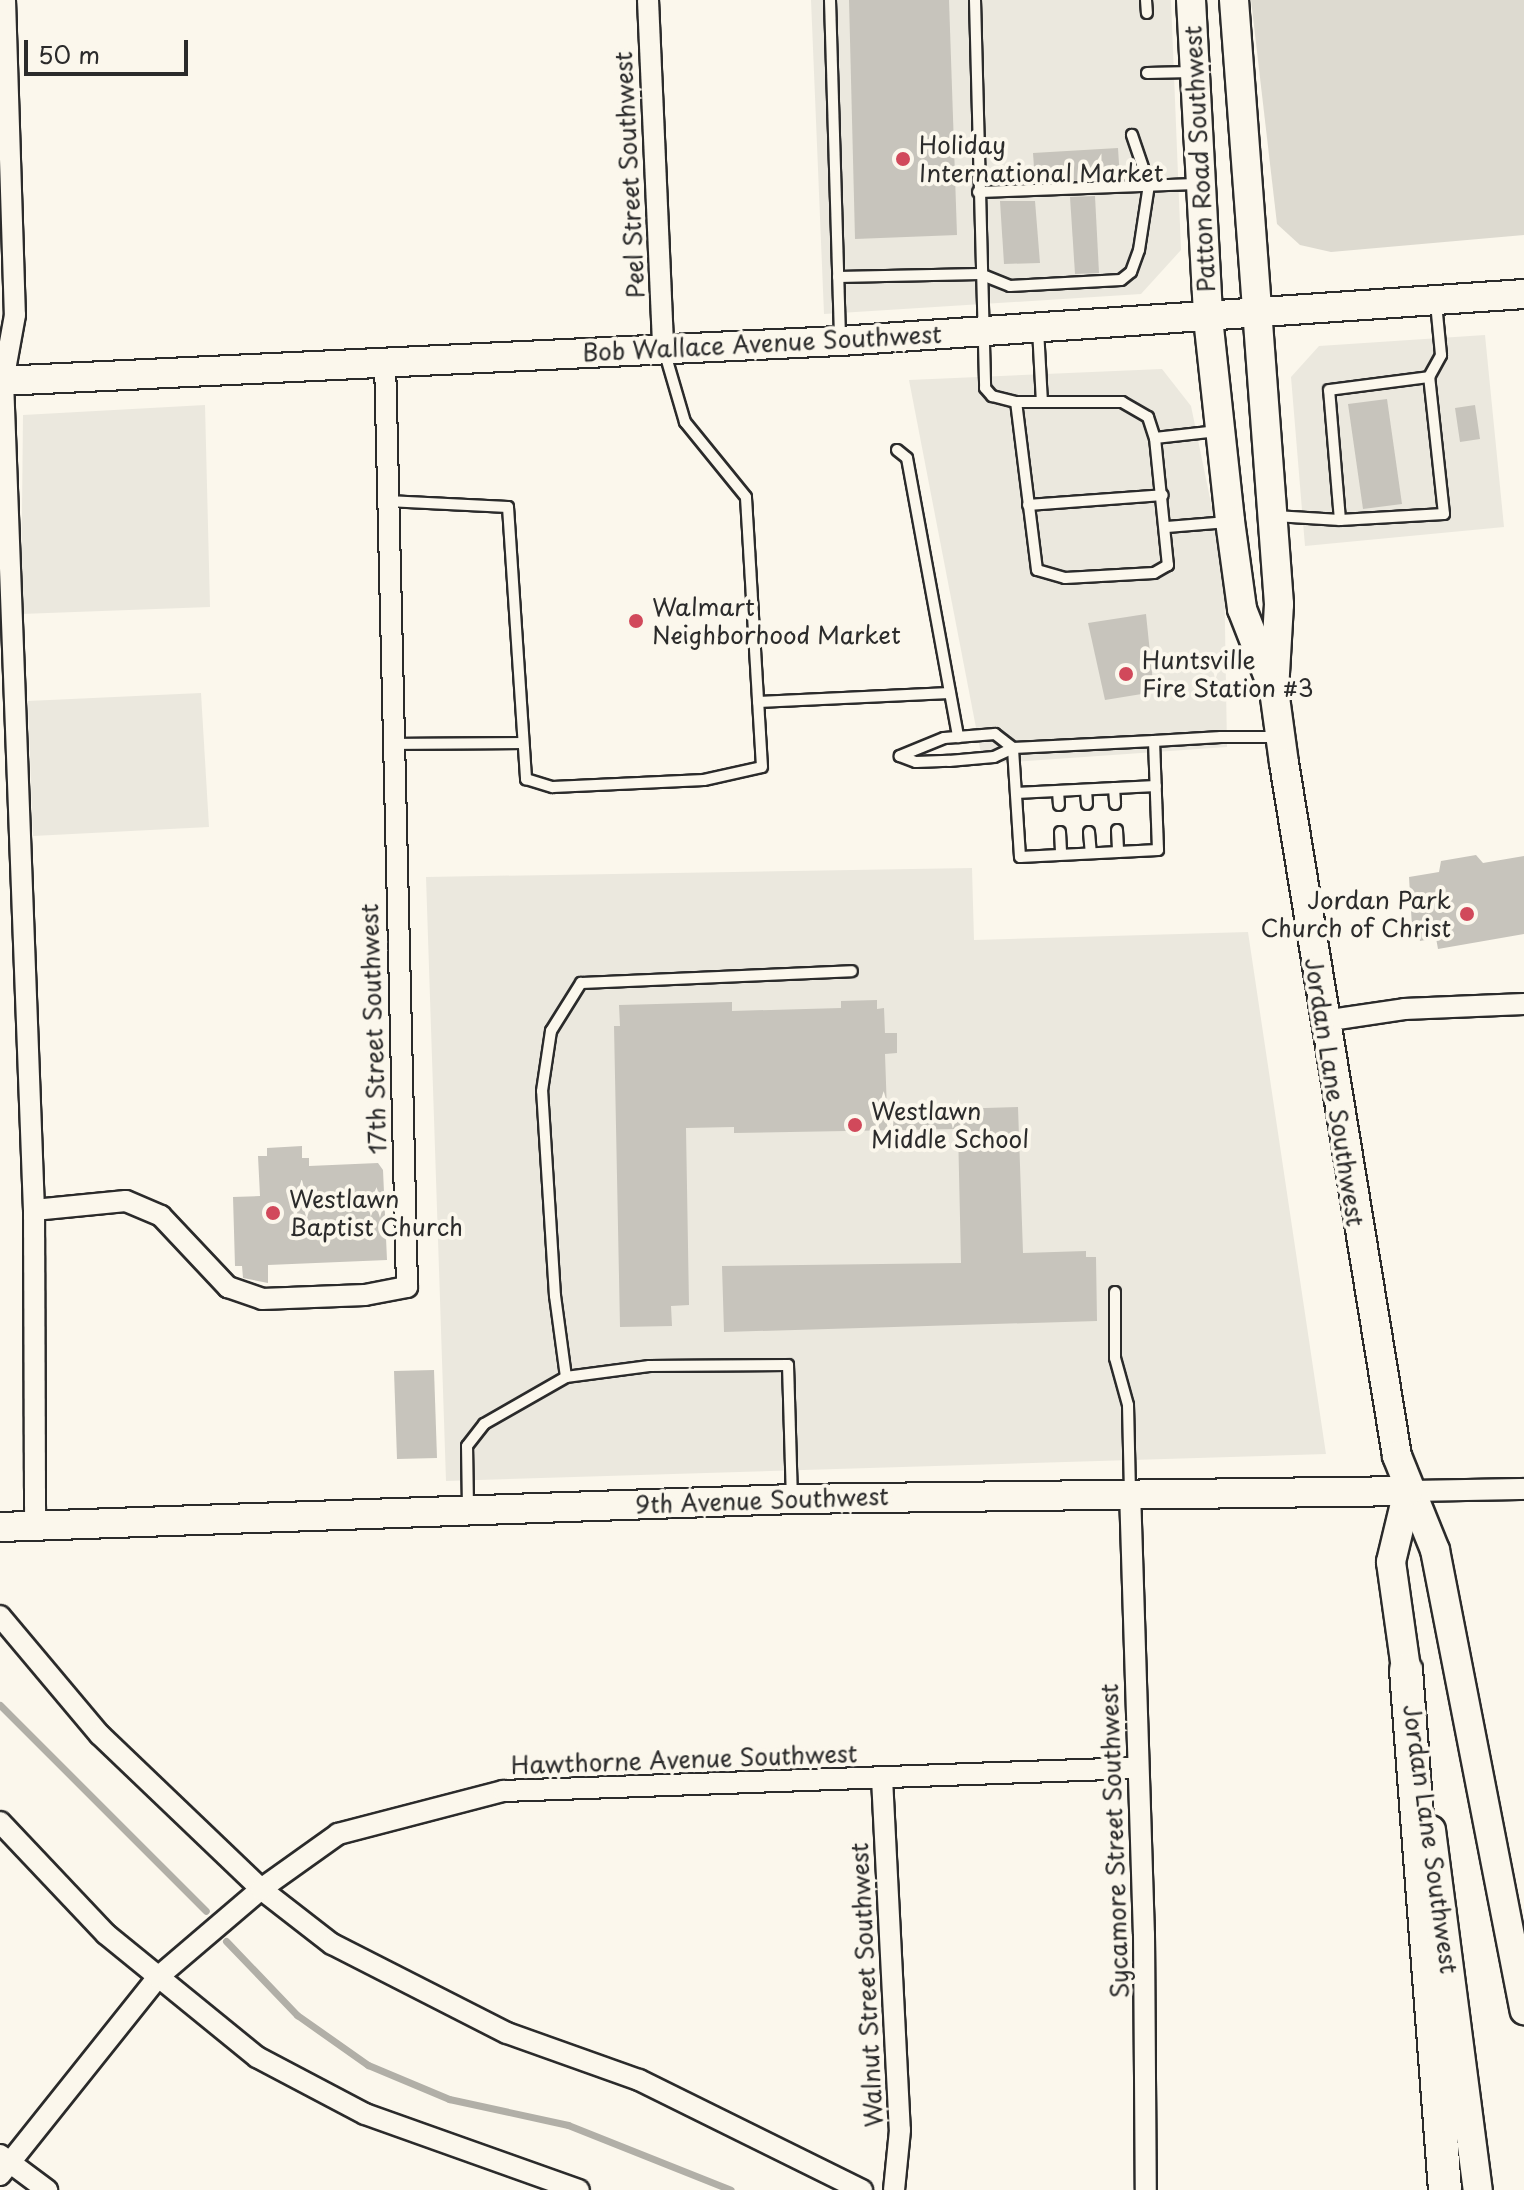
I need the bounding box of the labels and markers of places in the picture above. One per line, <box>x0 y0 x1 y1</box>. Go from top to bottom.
place label: Holiday International Market <box>919 131 1164 187</box>
marker: Holiday International Market <box>894 150 912 168</box>
place label: Walmart Neighborhood Market <box>652 593 903 649</box>
marker: Walmart Neighborhood Market <box>627 612 645 630</box>
place label: Huntsville Fire Station #3 <box>1142 646 1314 702</box>
marker: Huntsville Fire Station #3 <box>1117 665 1135 683</box>
place label: Jordan Park Church of Christ <box>1260 886 1451 942</box>
marker: Jordan Park Church of Christ <box>1458 905 1476 923</box>
place label: Westlawn Middle School <box>871 1097 1031 1153</box>
marker: Westlawn Middle School <box>846 1116 864 1134</box>
place label: Westlawn Baptist Church <box>289 1185 464 1241</box>
marker: Westlawn Baptist Church <box>264 1204 282 1222</box>

